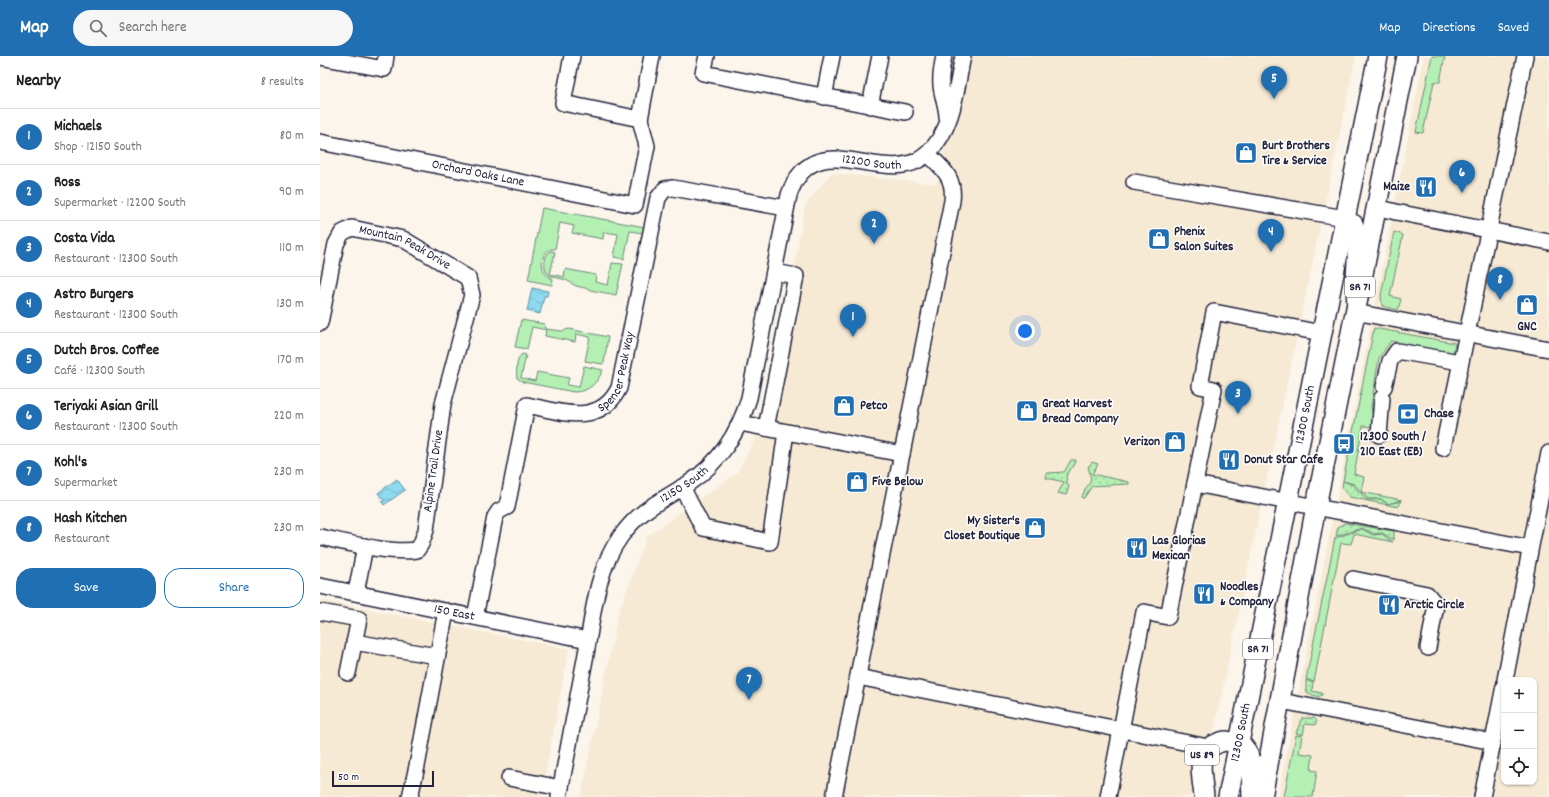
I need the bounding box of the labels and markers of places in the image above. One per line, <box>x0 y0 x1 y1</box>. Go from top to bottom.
pin: 5 <box>1261 66 1287 99</box>
place label: Burt Brothers Tire & Service <box>1262 137 1330 171</box>
shop icon: Burt Brothers Tire & Service <box>1233 140 1259 166</box>
pin: 6 <box>1449 160 1475 193</box>
restaurant icon: Maize <box>1413 174 1439 200</box>
place label: Maize <box>1383 178 1410 197</box>
pin: 2 <box>861 211 887 244</box>
pin: 4 <box>1258 219 1284 252</box>
place label: Phenix Salon Suites <box>1174 223 1234 257</box>
shop icon: Phenix Salon Suites <box>1146 226 1172 252</box>
pin: 8 <box>1487 267 1513 300</box>
shop icon: GNC <box>1514 292 1540 318</box>
pin: 1 <box>840 304 866 337</box>
place label: GNC <box>1517 318 1537 337</box>
pin: 3 <box>1225 381 1251 414</box>
shop icon: Petco <box>831 393 857 419</box>
place label: Great Harvest Bread Company <box>1042 395 1119 429</box>
place label: Petco <box>860 397 888 416</box>
shop icon: Great Harvest Bread Company <box>1014 398 1040 424</box>
bank icon: Chase <box>1395 401 1421 427</box>
place label: Chase <box>1424 405 1454 424</box>
place label: 12300 South / 210 East (EB) <box>1360 428 1426 462</box>
shop icon: Verizon <box>1162 429 1188 455</box>
bus stop icon: 12300 South / 210 East (EB) <box>1331 431 1357 457</box>
place label: Verizon <box>1124 433 1160 452</box>
restaurant icon: Donut Star Cafe <box>1216 447 1242 473</box>
place label: Donut Star Cafe <box>1244 451 1323 470</box>
shop icon: Five Below <box>844 469 870 495</box>
place label: Five Below <box>872 473 924 492</box>
place label: My Sister's Closet Boutique <box>944 512 1021 546</box>
shop icon: My Sister's Closet Boutique <box>1022 515 1048 541</box>
place label: Las Glorias Mexican <box>1152 532 1207 566</box>
restaurant icon: Las Glorias Mexican <box>1124 535 1150 561</box>
place label: Noodles & Company <box>1220 578 1274 612</box>
restaurant icon: Noodles & Company <box>1191 581 1217 607</box>
restaurant icon: Arctic Circle <box>1376 592 1402 618</box>
place label: Arctic Circle <box>1404 596 1464 615</box>
pin: 7 <box>736 667 762 700</box>

